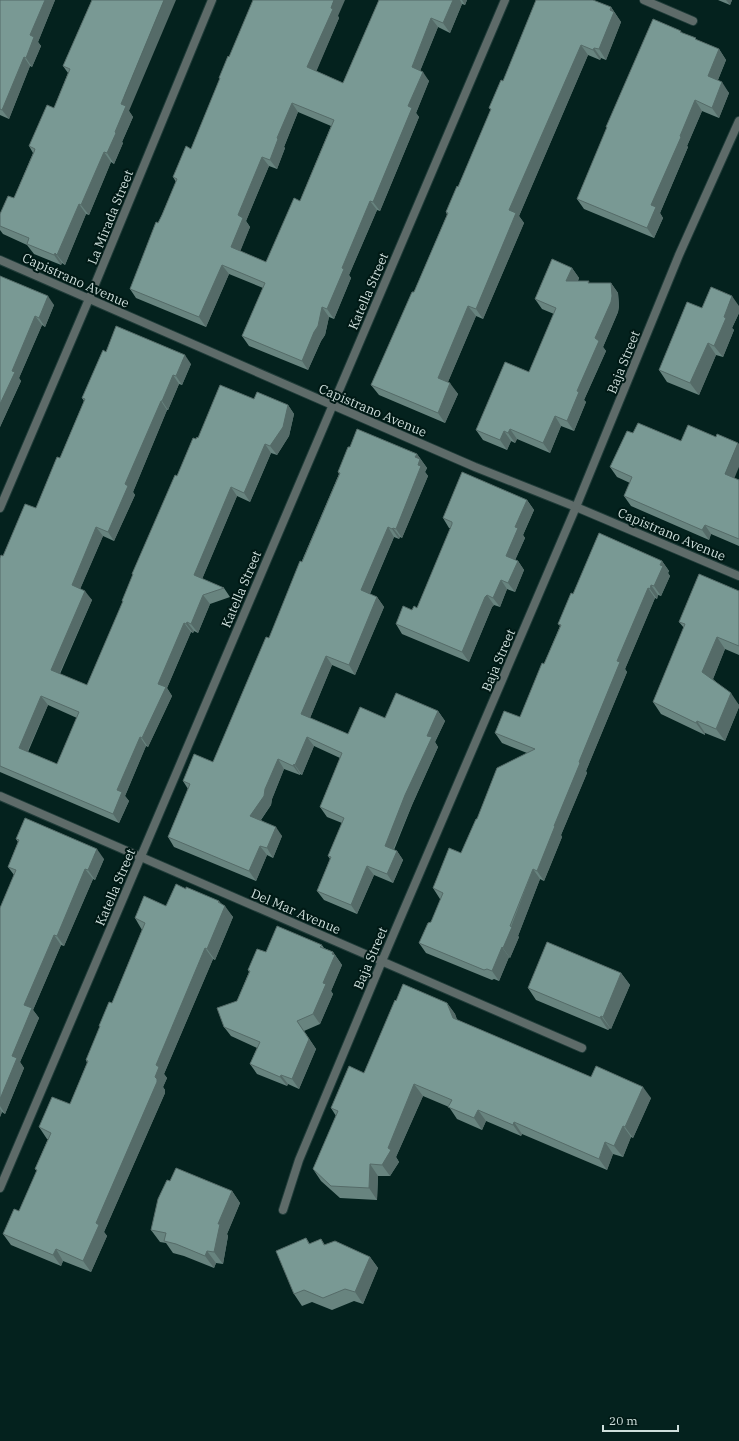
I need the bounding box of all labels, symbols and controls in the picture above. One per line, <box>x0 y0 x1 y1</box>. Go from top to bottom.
street label: La Mirada Street <box>84 167 137 267</box>
street label: Capistrano Avenue <box>20 249 132 312</box>
street label: Katella Street <box>345 250 392 332</box>
street label: Baja Street <box>603 328 644 396</box>
street label: Capistrano Avenue <box>316 380 429 441</box>
street label: Capistrano Avenue <box>615 504 728 565</box>
street label: Katella Street <box>218 548 265 630</box>
street label: Baja Street <box>478 626 519 694</box>
street label: Katella Street <box>92 846 139 928</box>
street label: Del Mar Avenue <box>248 885 343 938</box>
street label: Baja Street <box>350 924 391 992</box>
scale bar <box>603 1407 678 1433</box>
text: 20 m <box>609 1413 638 1428</box>

